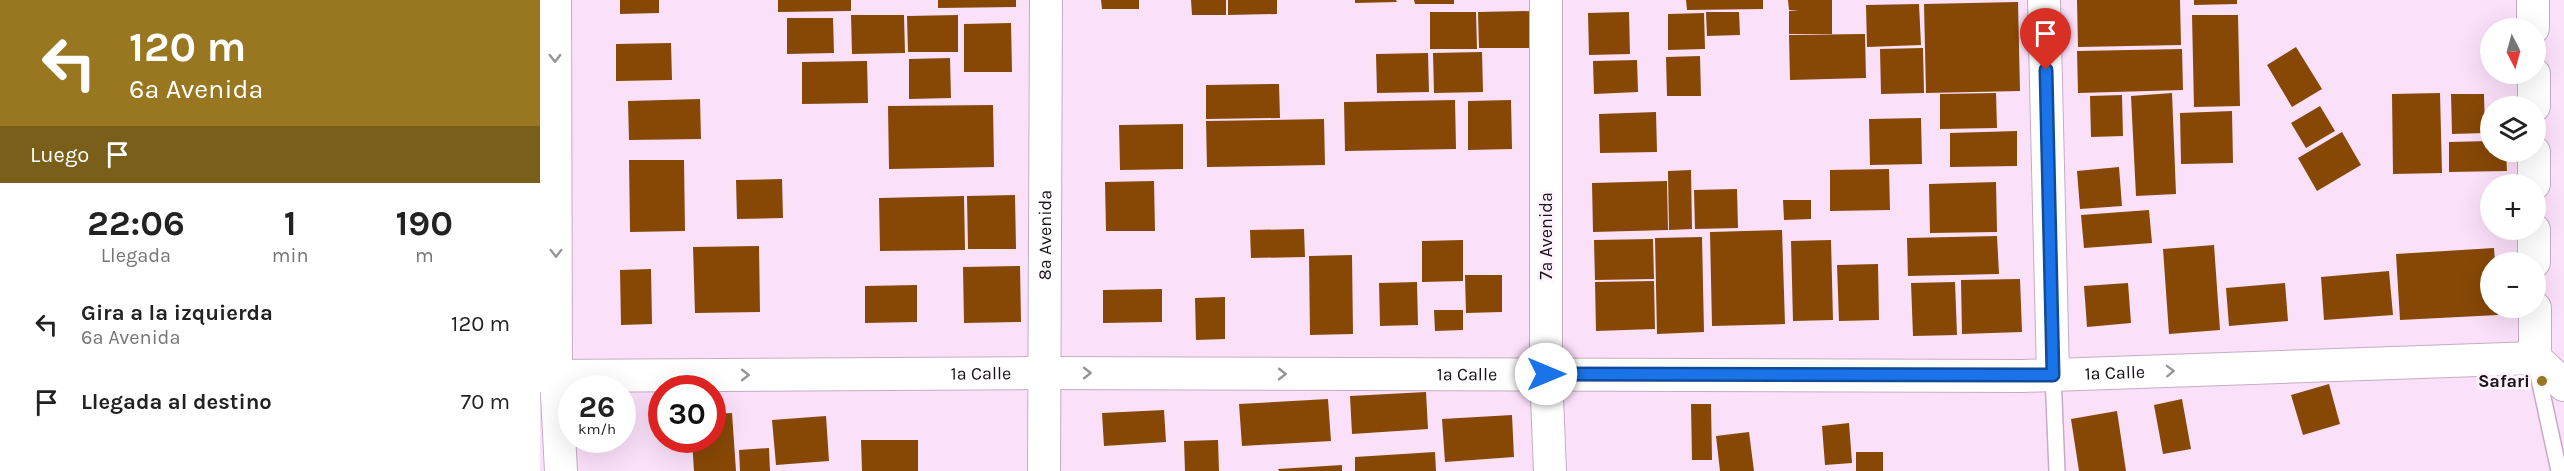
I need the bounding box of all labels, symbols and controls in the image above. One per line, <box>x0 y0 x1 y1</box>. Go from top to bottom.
pin <box>2020 8 2071 70</box>
icon: arrive <box>2029 17 2062 50</box>
north arrow <box>2480 18 2546 84</box>
map controls <box>2480 18 2546 318</box>
text: 120 m <box>129 22 246 72</box>
icon: left <box>30 24 108 102</box>
one-way arrow <box>549 54 561 63</box>
text: 6a Avenida <box>129 73 263 105</box>
button: layers <box>2480 96 2546 162</box>
icon: arrive <box>101 138 134 171</box>
text: Luego <box>30 142 89 168</box>
button: + <box>2480 174 2546 240</box>
street label: 8a Avenida <box>1034 190 1056 280</box>
street label: 7a Avenida <box>1535 192 1557 280</box>
text: 22:06 <box>87 202 185 244</box>
text: 1 <box>284 202 297 244</box>
text: 190 <box>395 202 453 244</box>
text: Llegada <box>101 244 171 267</box>
text: min <box>272 244 309 267</box>
text: m <box>415 244 434 267</box>
one-way arrow <box>550 249 562 258</box>
button: − <box>2480 252 2546 318</box>
text: Gira a la izquierda <box>81 300 273 326</box>
icon: left <box>30 308 63 341</box>
text: 120 m <box>451 311 510 337</box>
text: 6a Avenida <box>81 326 180 349</box>
position arrow <box>1514 342 1578 406</box>
street label: 1a Calle <box>2084 361 2146 385</box>
street label: 1a Calle <box>951 362 1011 385</box>
street label: 1a Calle <box>1437 363 1497 385</box>
one-way arrow <box>2166 364 2175 377</box>
one-way arrow <box>1083 367 1092 379</box>
one-way arrow <box>1278 368 1287 380</box>
one-way arrow <box>741 369 750 381</box>
place label: Safari <box>2478 370 2530 392</box>
marker: Safari <box>2535 374 2549 388</box>
speed limit sign: 30 <box>648 375 726 453</box>
icon: arrive <box>30 386 63 419</box>
text: Llegada al destino <box>81 389 272 415</box>
text: 70 m <box>461 389 510 415</box>
text: 26 <box>579 389 615 425</box>
text: km/h <box>578 420 616 438</box>

